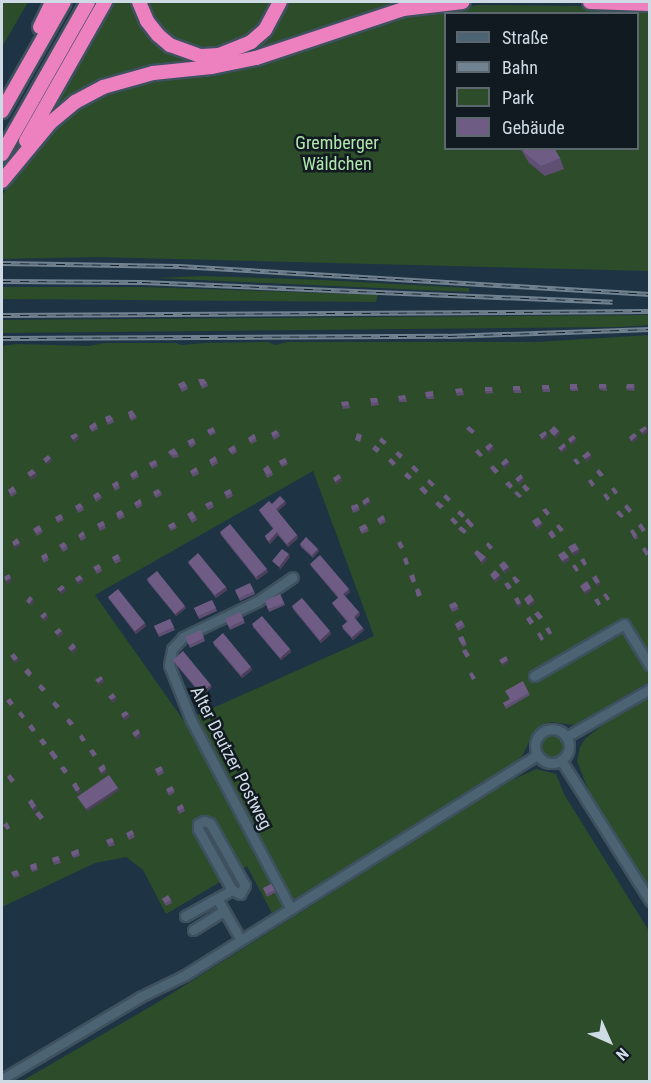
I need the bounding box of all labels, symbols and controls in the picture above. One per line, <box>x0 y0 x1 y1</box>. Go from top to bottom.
legend <box>444 12 639 150</box>
text: Straße <box>502 27 548 48</box>
text: Bahn <box>502 57 538 78</box>
text: Park <box>502 87 534 108</box>
text: Gebäude <box>502 117 565 138</box>
park label: Gremberger Wäldchen <box>295 133 379 176</box>
street label: Alter Deutzer Postweg <box>186 683 276 833</box>
north arrow <box>579 1011 639 1071</box>
text: N <box>612 1044 632 1064</box>

